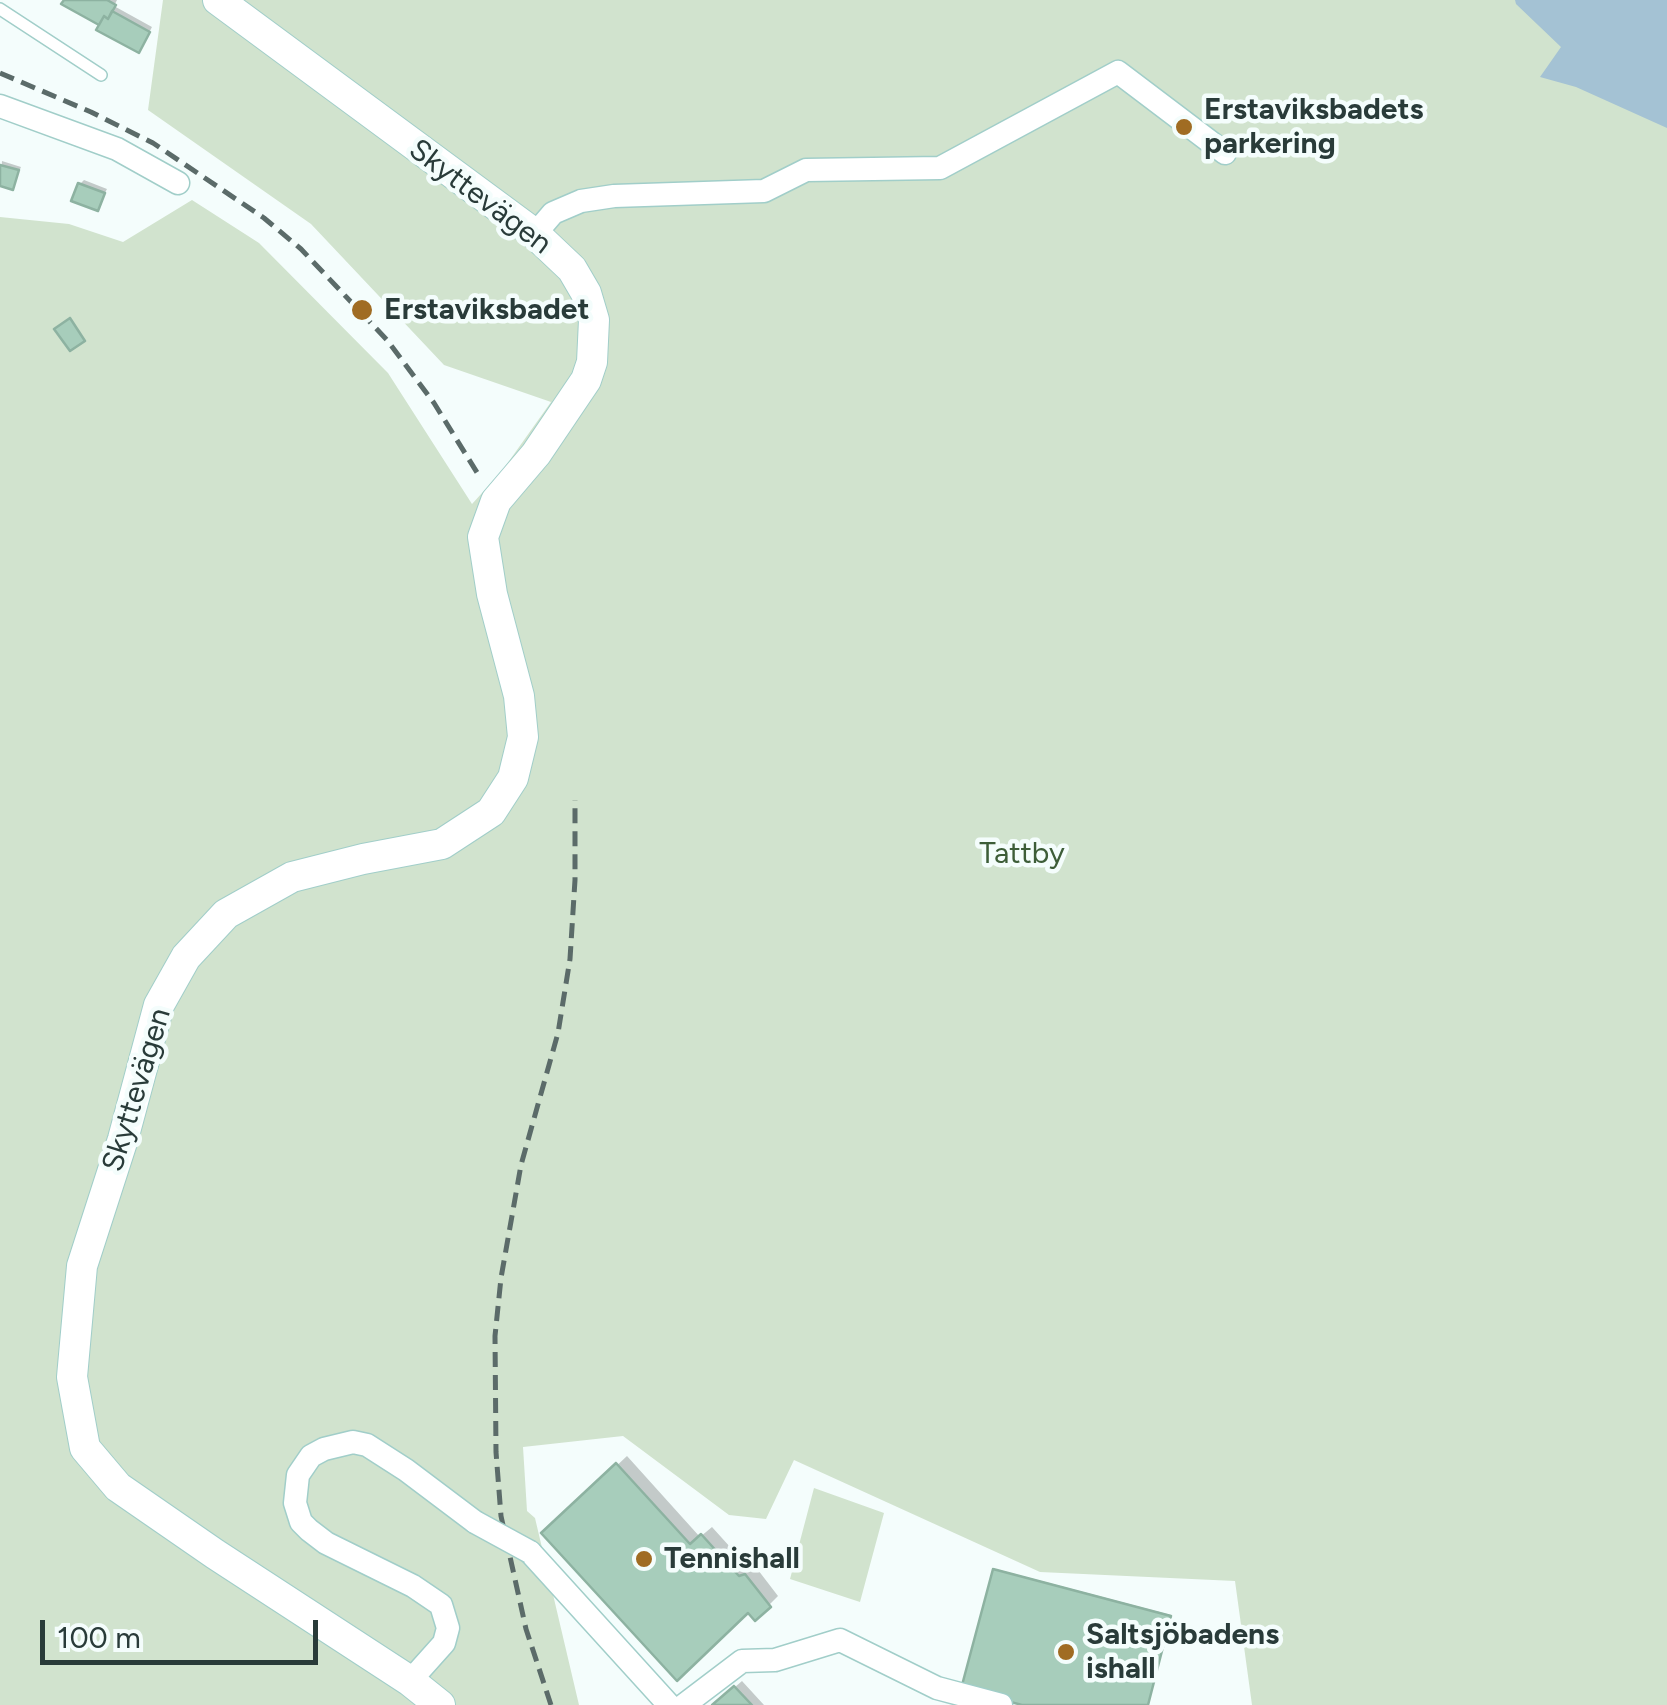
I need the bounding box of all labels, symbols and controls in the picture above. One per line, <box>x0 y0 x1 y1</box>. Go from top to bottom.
place label: Erstaviksbadets parkering <box>1204 92 1423 162</box>
marker: Erstaviksbadets parkering <box>1173 116 1195 138</box>
street label: Skyttevägen <box>402 132 558 262</box>
place label: Erstaviksbadet <box>384 292 589 328</box>
marker: Erstaviksbadet <box>349 297 375 323</box>
park label: Tattby <box>979 836 1065 872</box>
street label: Skyttevägen <box>95 1004 179 1176</box>
place label: Tennishall <box>664 1541 800 1577</box>
marker: Tennishall <box>633 1548 655 1570</box>
scale bar <box>45 1600 322 1662</box>
place label: Saltsjöbadens ishall <box>1086 1617 1279 1688</box>
text: 100 m <box>57 1619 141 1656</box>
marker: Saltsjöbadens ishall <box>1055 1641 1077 1663</box>

